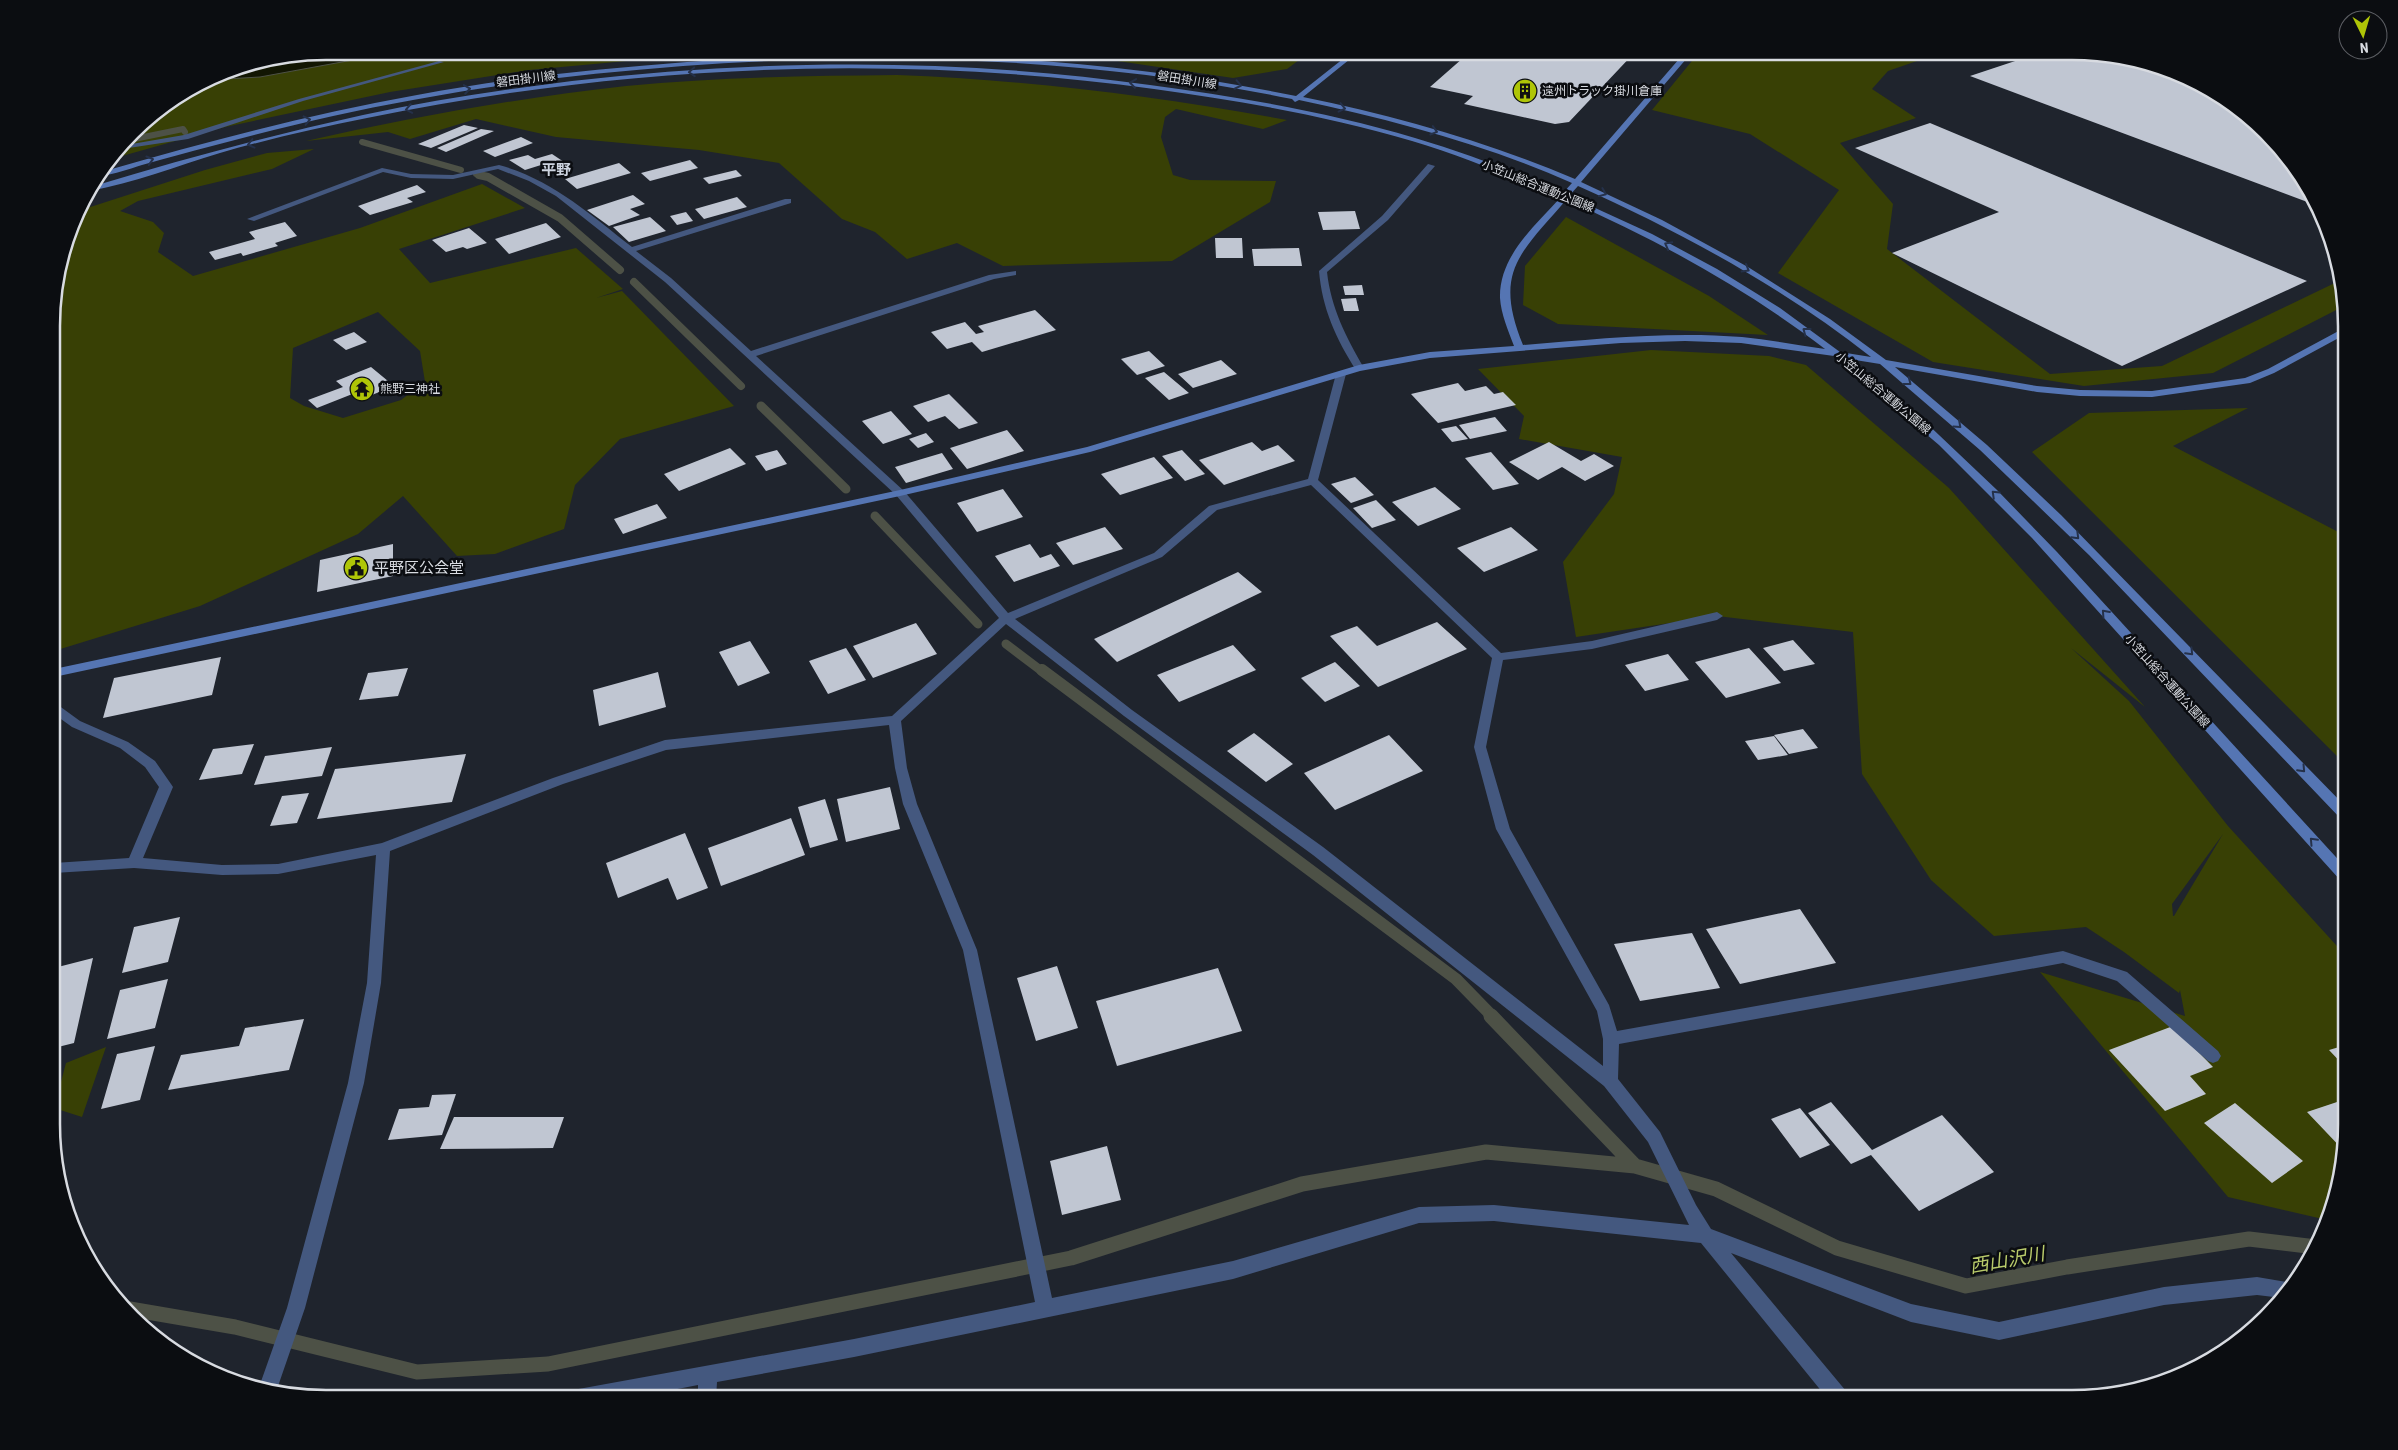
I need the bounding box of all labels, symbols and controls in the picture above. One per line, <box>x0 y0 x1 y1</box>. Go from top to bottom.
north arrow <box>2338 10 2388 60</box>
text: N <box>2359 40 2369 56</box>
one-way arrow <box>688 66 696 77</box>
street label: 磐田掛川線 <box>495 68 557 90</box>
street label: 磐田掛川線 <box>1156 68 1218 92</box>
one-way arrow <box>1129 78 1137 89</box>
building icon: 遠州トラック掛川倉庫 <box>1512 78 1538 104</box>
one-way arrow <box>1234 79 1243 90</box>
one-way arrow <box>462 84 471 94</box>
place label: 遠州トラック掛川倉庫 <box>1542 84 1662 98</box>
one-way arrow <box>1338 102 1347 113</box>
one-way arrow <box>405 103 414 113</box>
one-way arrow <box>303 115 312 126</box>
one-way arrow <box>1429 126 1437 136</box>
one-way arrow <box>246 138 255 149</box>
one-way arrow <box>145 156 153 166</box>
street label: 小笠山総合運動公園線 <box>1480 157 1596 215</box>
district label: 平野 <box>541 161 571 179</box>
one-way arrow <box>1598 188 1606 198</box>
one-way arrow <box>1664 241 1673 251</box>
one-way arrow <box>1741 263 1750 273</box>
one-way arrow <box>1803 328 1812 336</box>
street label: 小笠山総合運動公園線 <box>1833 349 1933 437</box>
temple icon: 熊野三神社 <box>349 376 375 402</box>
one-way arrow <box>1902 376 1911 384</box>
place label: 熊野三神社 <box>380 382 440 396</box>
one-way arrow <box>1952 419 1961 428</box>
one-way arrow <box>1992 491 2001 500</box>
one-way arrow <box>2070 530 2079 539</box>
public building icon: 平野区公会堂 <box>343 555 369 581</box>
place label: 平野区公会堂 <box>374 559 464 577</box>
one-way arrow <box>2102 609 2111 618</box>
street label: 小笠山総合運動公園線 <box>2122 632 2212 730</box>
one-way arrow <box>2184 647 2193 656</box>
one-way arrow <box>2296 763 2305 772</box>
one-way arrow <box>2310 837 2319 846</box>
water label: 西山沢川 <box>1968 1242 2048 1278</box>

